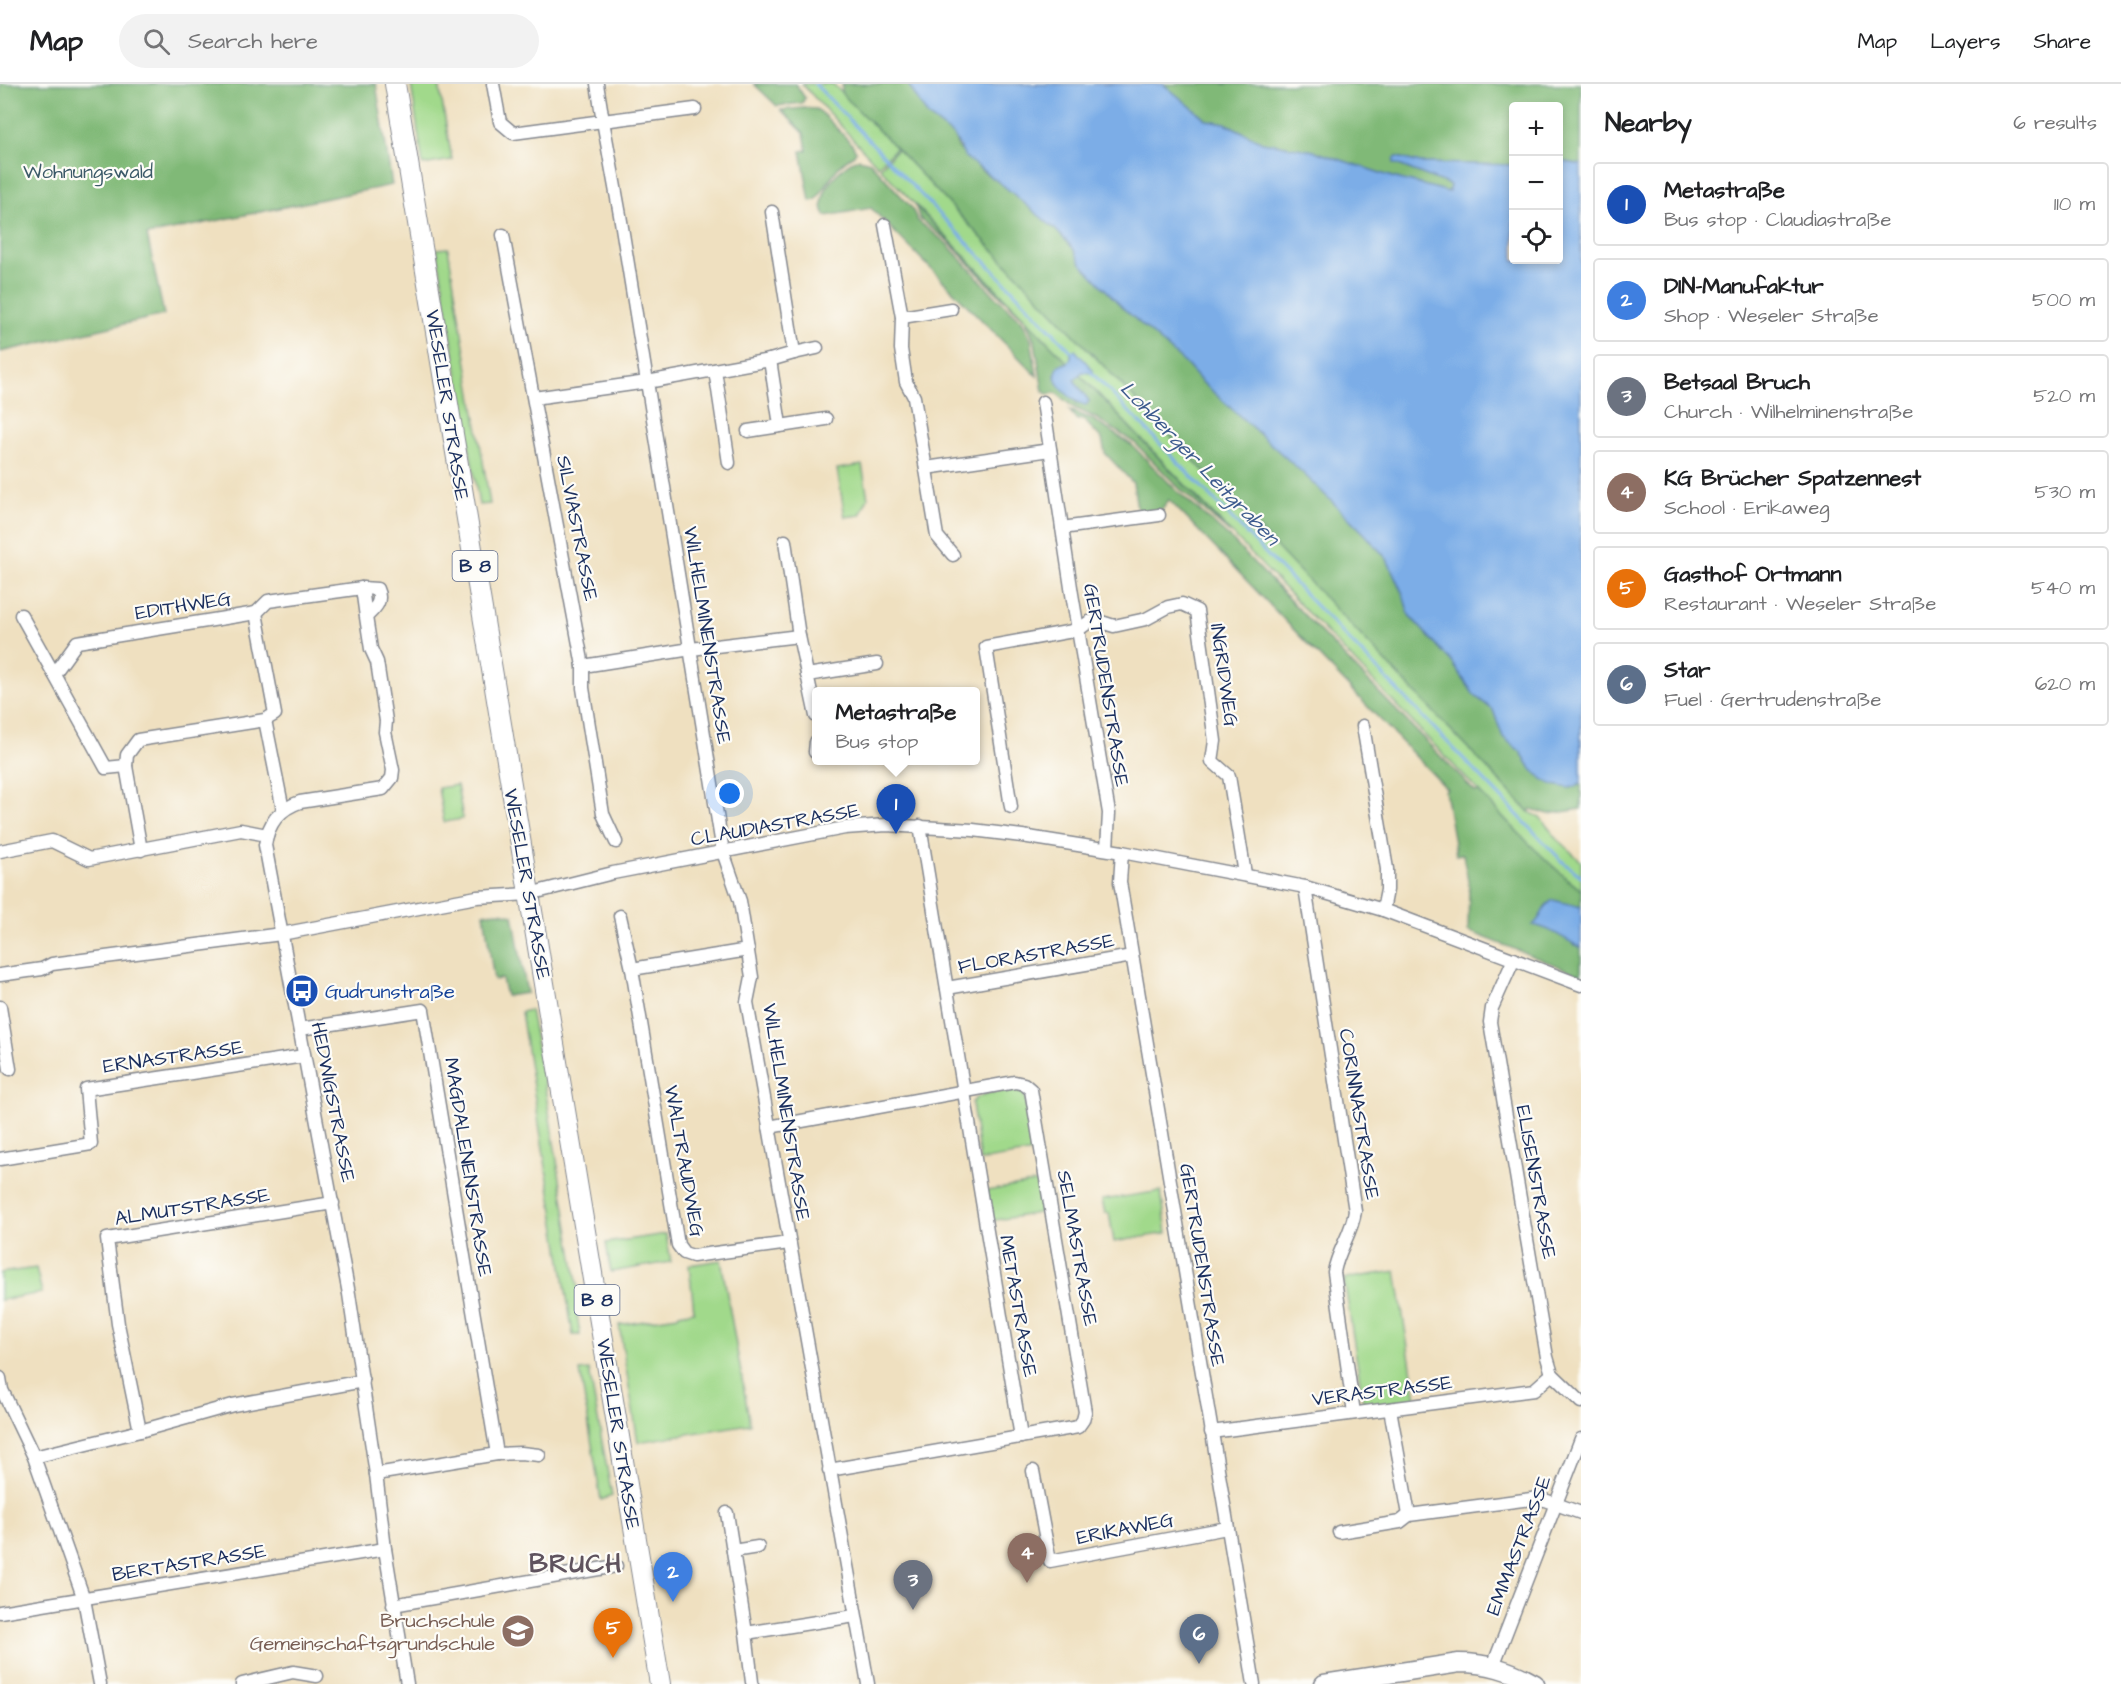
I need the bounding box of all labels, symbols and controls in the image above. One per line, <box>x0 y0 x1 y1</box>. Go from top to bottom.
search box <box>119 14 539 68</box>
text: Map <box>30 22 83 61</box>
icon: search <box>140 25 173 58</box>
text: Search here <box>188 26 318 57</box>
text: Map <box>1857 27 1897 56</box>
text: Layers <box>1930 27 2000 56</box>
text: Share <box>2033 27 2091 56</box>
map controls <box>1509 102 1563 264</box>
button: + <box>1509 102 1563 156</box>
text: Nearby <box>1605 105 1692 141</box>
text: 6 results <box>2013 109 2097 137</box>
button: − <box>1509 156 1563 210</box>
park label: Wohnungswald <box>23 158 153 187</box>
text: Metastraße <box>1664 175 1785 206</box>
text: 1 <box>1625 190 1628 218</box>
text: 110 m <box>2054 190 2095 218</box>
text: Bus stop · Claudiastraße <box>1664 206 1891 234</box>
button: locate <box>1509 210 1563 264</box>
text: DIN-Manufaktur <box>1664 271 1824 302</box>
text: 2 <box>1621 286 1632 314</box>
text: 500 m <box>2032 286 2095 314</box>
text: Shop · Weseler Straße <box>1664 302 1879 330</box>
street label: WESELER STRASSE <box>418 308 476 503</box>
text: Betsaal Bruch <box>1664 367 1810 398</box>
water label: Lohberger Leitgraben <box>1113 375 1287 554</box>
text: 3 <box>1621 382 1632 410</box>
text: 520 m <box>2033 382 2095 410</box>
text: Church · Wilhelminenstraße <box>1664 398 1913 426</box>
street label: SILVIASTRASSE <box>549 453 605 604</box>
text: KG Brücher Spatzennest <box>1664 463 1921 494</box>
text: 4 <box>1620 478 1633 506</box>
text: 530 m <box>2034 478 2095 506</box>
text: School · Erikaweg <box>1664 494 1830 522</box>
street label: WILHELMINENSTRASSE <box>676 524 738 746</box>
road number: B 8 <box>452 551 498 581</box>
text: Gasthof Ortmann <box>1664 559 1842 590</box>
text: 5 <box>1619 574 1634 602</box>
text: 540 m <box>2031 574 2095 602</box>
street label: GERTRUDENSTRASSE <box>1076 582 1136 789</box>
street label: EDITHWEG <box>133 585 233 627</box>
text: Restaurant · Weseler Straße <box>1664 590 1936 618</box>
street label: INGRIDWEG <box>1203 622 1245 729</box>
text: Star <box>1664 655 1710 686</box>
text: 6 <box>1620 670 1633 698</box>
text: 620 m <box>2035 670 2095 698</box>
text: Fuel · Gertrudenstraße <box>1664 686 1881 714</box>
popup <box>812 687 980 765</box>
text: Metastraße <box>836 697 957 728</box>
text: Bus stop <box>836 728 918 756</box>
your location <box>715 779 744 808</box>
pin: 1 <box>876 784 916 834</box>
street label: WESELER STRASSE <box>496 787 558 982</box>
street label: CLAUDIASTRASSE <box>689 796 862 854</box>
street label: FLORASTRASSE <box>956 926 1117 981</box>
bus stop icon: Gudrunstraße <box>284 973 320 1009</box>
place label: Gudrunstraße <box>325 978 455 1006</box>
street label: WILHELMINENSTRASSE <box>755 1001 817 1223</box>
street label: HEDWIGSTRASSE <box>304 1020 362 1185</box>
street label: CORINNASTRASSE <box>1332 1027 1386 1202</box>
street label: ERNASTRASSE <box>101 1033 245 1081</box>
street label: MAGDALENENSTRASSE <box>437 1056 499 1279</box>
street label: WALTRAUDWEG <box>657 1083 711 1239</box>
street label: ELISENSTRASSE <box>1509 1103 1563 1262</box>
street label: GERTRUDENSTRASSE <box>1172 1162 1232 1369</box>
street label: SELMASTRASSE <box>1050 1168 1105 1328</box>
street label: ALMUTSTRASSE <box>113 1181 272 1233</box>
street label: METASTRASSE <box>992 1233 1044 1379</box>
road number: B 8 <box>574 1285 620 1315</box>
street label: WESELER STRASSE <box>589 1337 647 1532</box>
street label: VERASTRASSE <box>1310 1368 1454 1414</box>
street label: EMMASTRASSE <box>1479 1471 1559 1619</box>
street label: ERIKAWEG <box>1074 1506 1176 1552</box>
pin: 4 <box>1008 1534 1046 1583</box>
street label: BERTASTRASSE <box>110 1537 268 1589</box>
district label: BRUCH <box>529 1546 623 1582</box>
pin: 2 <box>654 1552 692 1602</box>
pin: 3 <box>894 1560 932 1610</box>
place label: Bruchschule Gemeinschaftsgrundschule <box>250 1607 495 1659</box>
pin: 5 <box>594 1608 632 1658</box>
school or university icon: Bruchschule Gemeinschaftsgrundschule <box>500 1613 536 1649</box>
pin: 6 <box>1180 1614 1218 1664</box>

